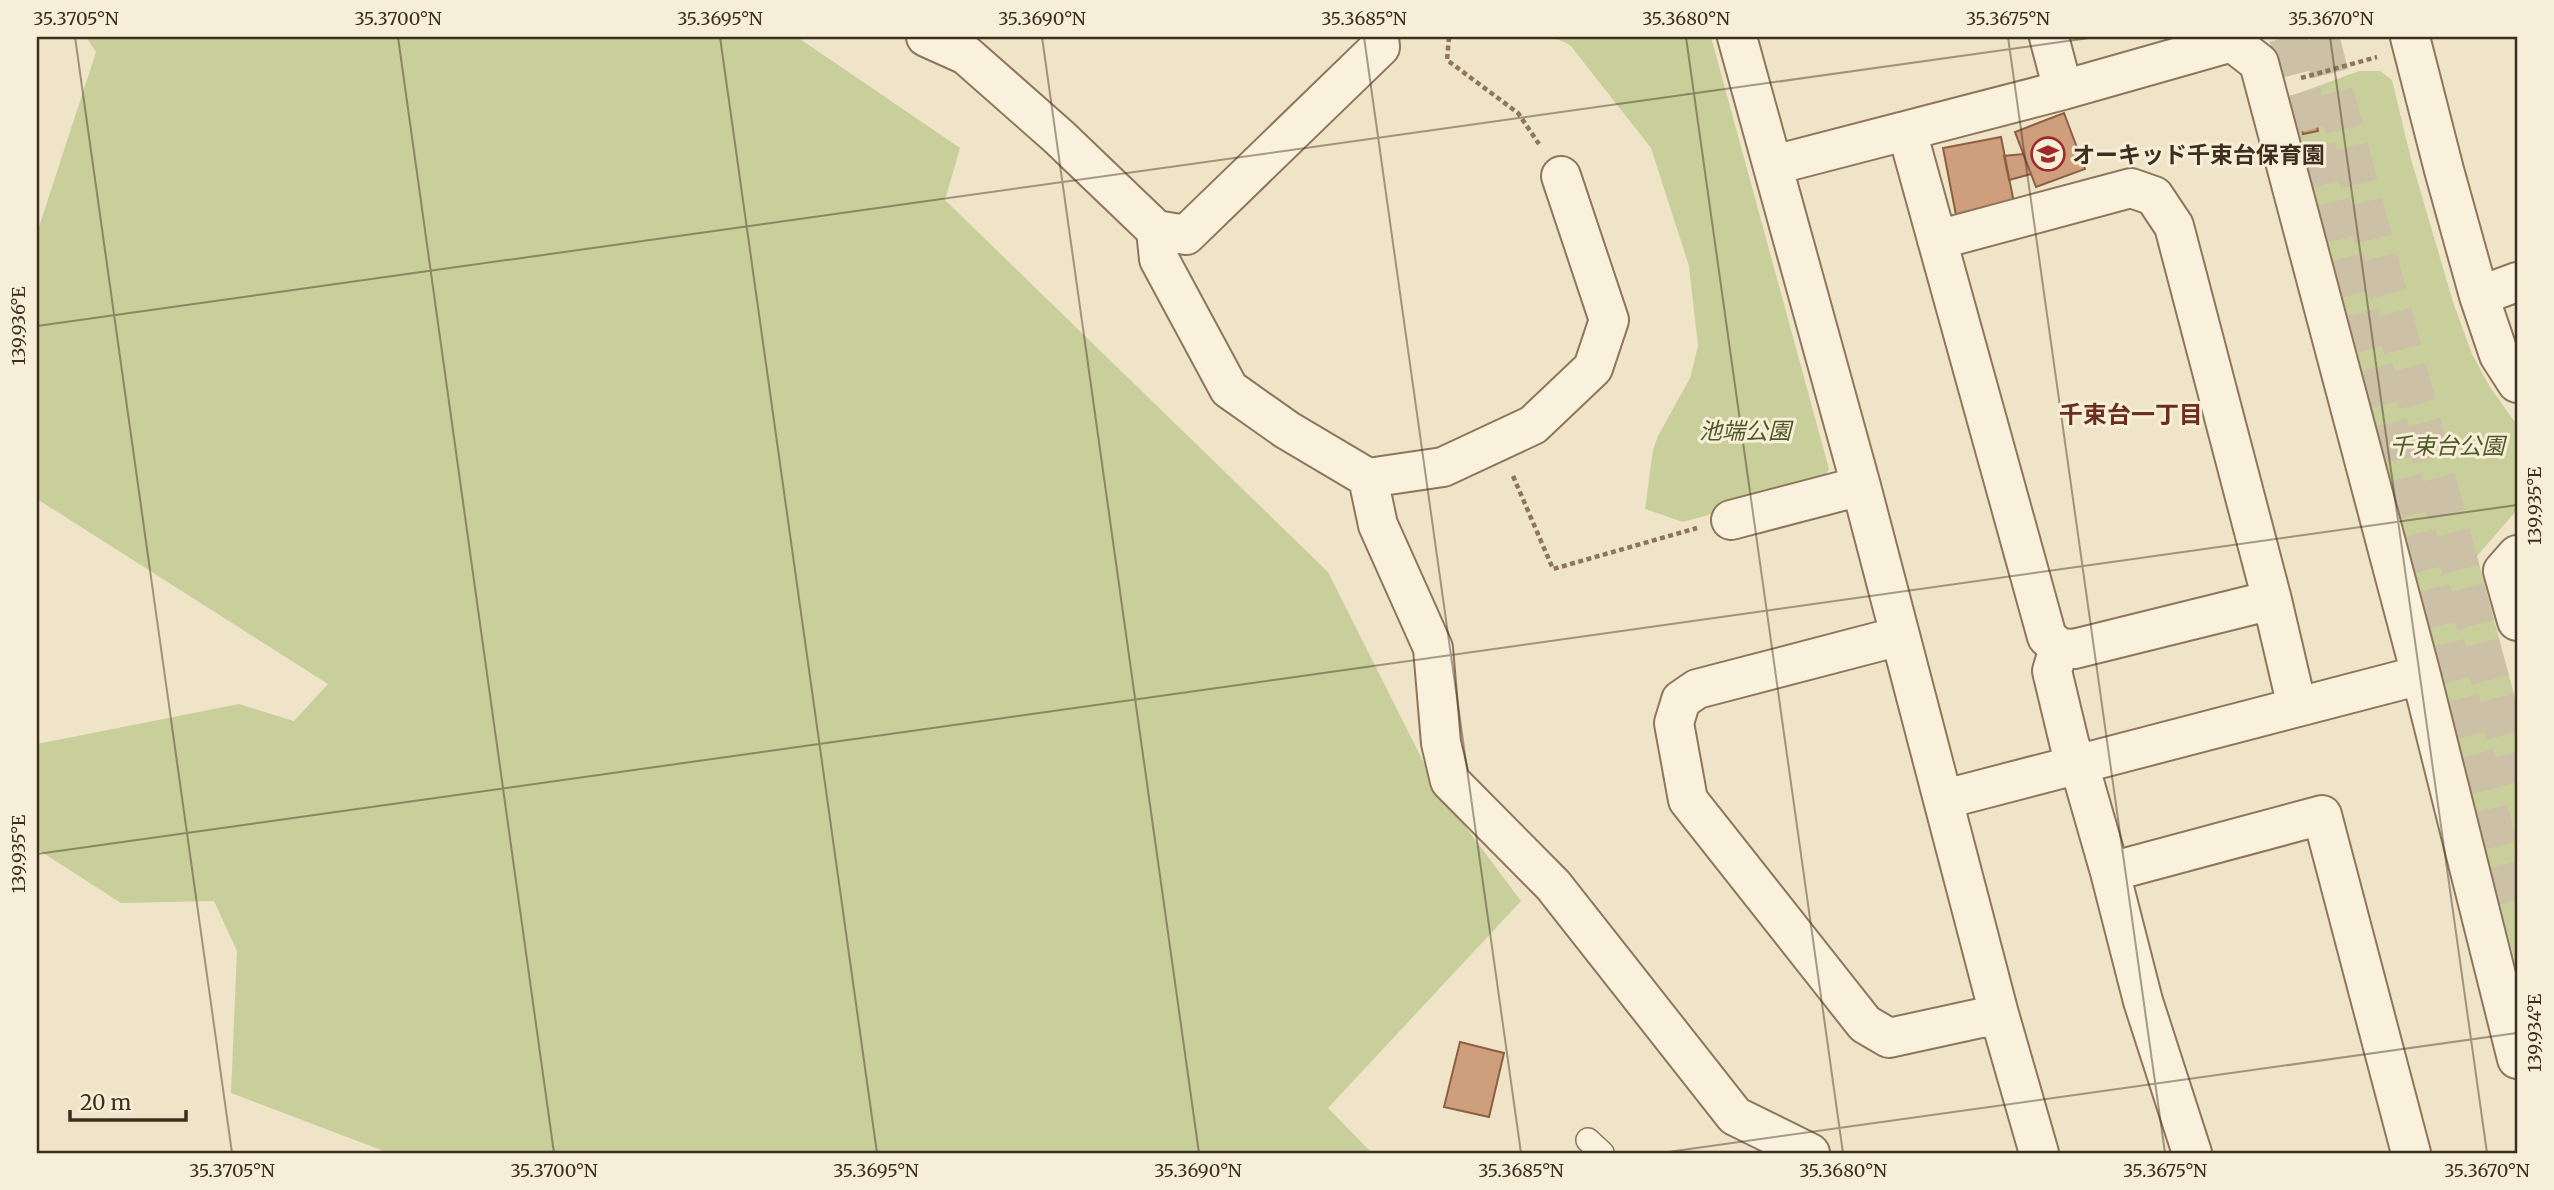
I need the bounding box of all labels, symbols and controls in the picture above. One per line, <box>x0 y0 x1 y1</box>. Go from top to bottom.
text: 35.3705°N <box>33 7 119 30</box>
text: 35.3700°N <box>354 7 442 30</box>
text: 35.3695°N <box>677 7 763 30</box>
text: 35.3690°N <box>998 7 1086 30</box>
text: 35.3685°N <box>1321 7 1407 30</box>
text: 35.3680°N <box>1642 7 1730 30</box>
text: 35.3675°N <box>1966 7 2050 30</box>
text: 35.3670°N <box>2288 7 2374 30</box>
school or university icon: オーキッド千束台保育園 <box>2029 135 2067 173</box>
place label: オーキッド千束台保育園 <box>2072 140 2325 169</box>
text: 139.936°E <box>7 286 30 365</box>
district label: 千束台一丁目 <box>2059 399 2203 430</box>
park label: 池端公園 <box>1699 416 1794 445</box>
park label: 千束台公園 <box>2390 431 2508 460</box>
text: 139.935°E <box>2523 466 2546 545</box>
text: 139.935°E <box>7 814 30 893</box>
text: 139.934°E <box>2523 993 2546 1072</box>
scale bar <box>70 1078 186 1122</box>
text: 20 m <box>80 1089 132 1116</box>
text: 35.3705°N <box>189 1159 275 1182</box>
text: 35.3700°N <box>510 1159 598 1182</box>
text: 35.3695°N <box>833 1159 919 1182</box>
text: 35.3690°N <box>1154 1159 1242 1182</box>
text: 35.3685°N <box>1478 1159 1564 1182</box>
text: 35.3680°N <box>1799 1159 1887 1182</box>
text: 35.3675°N <box>2123 1159 2207 1182</box>
text: 35.3670°N <box>2444 1159 2530 1182</box>

